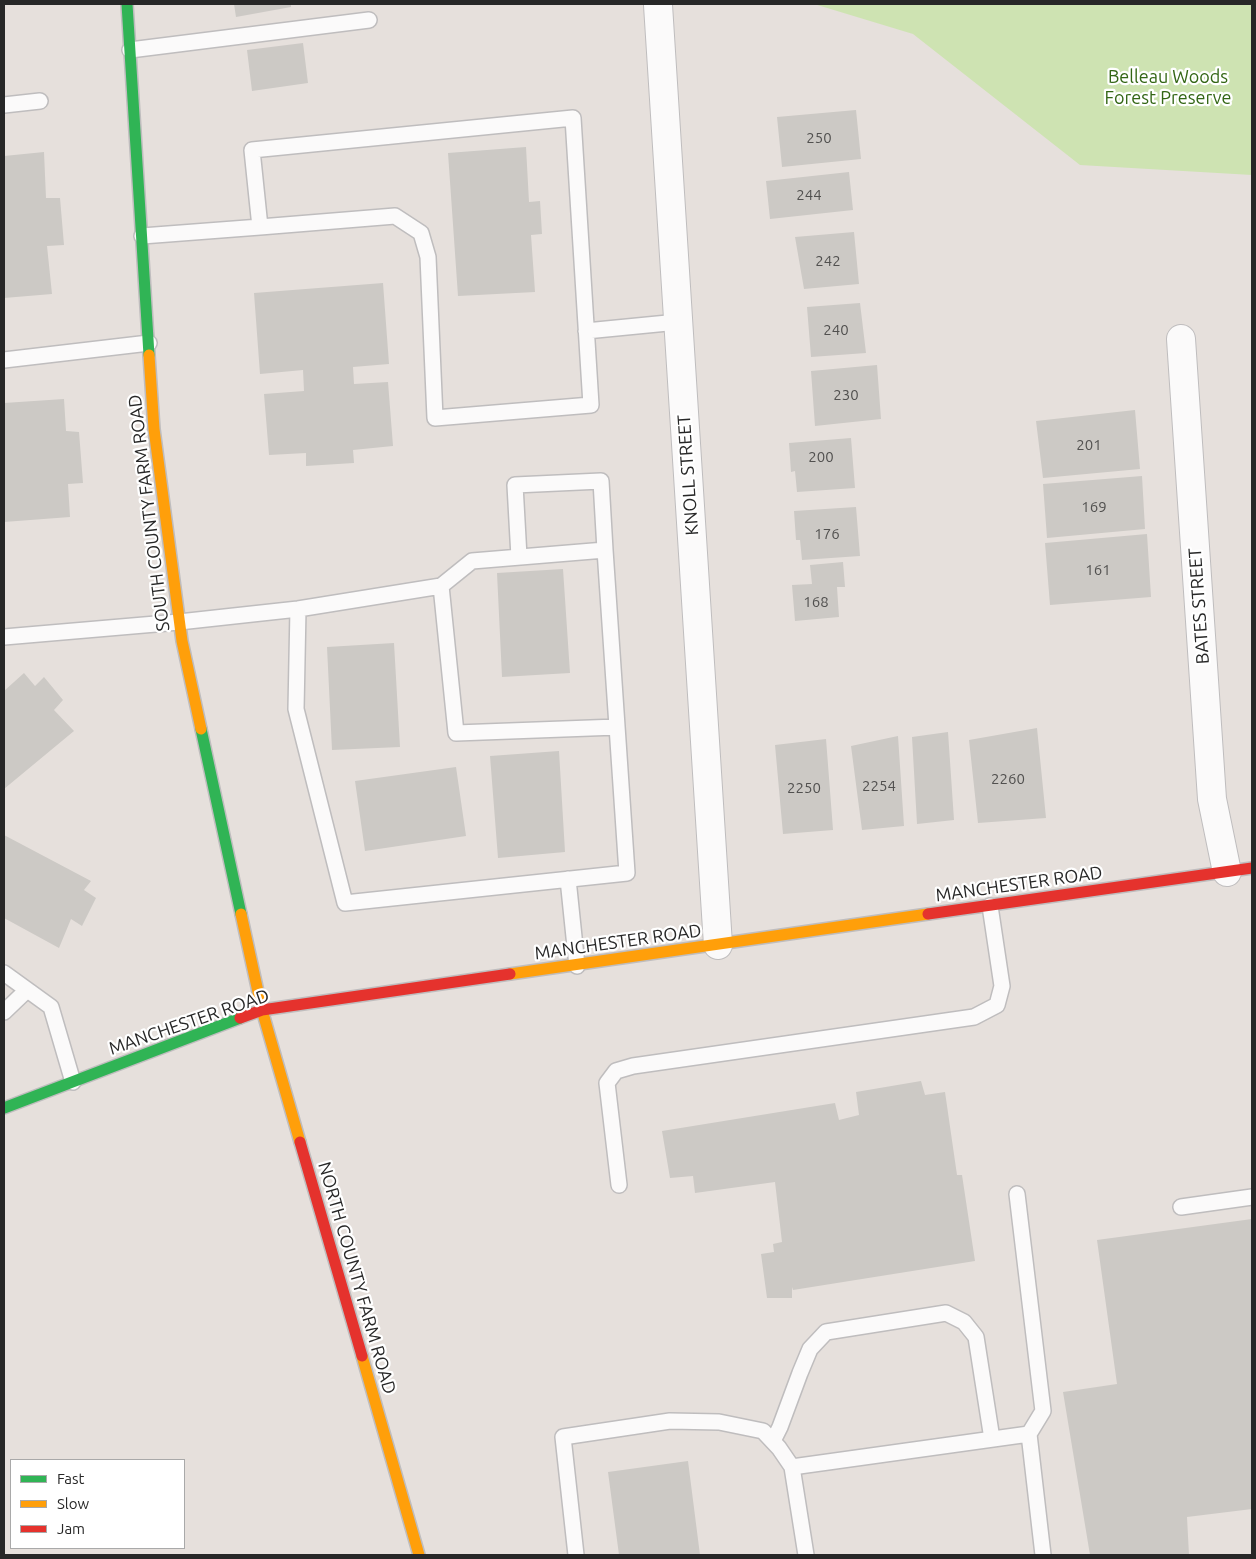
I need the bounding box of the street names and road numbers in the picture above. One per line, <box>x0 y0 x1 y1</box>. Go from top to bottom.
street label: SOUTH COUNTY FARM ROAD <box>124 393 174 633</box>
street label: KNOLL STREET <box>673 414 703 536</box>
street label: BATES STREET <box>1184 547 1214 665</box>
street label: MANCHESTER ROAD <box>934 862 1104 906</box>
street label: MANCHESTER ROAD <box>533 920 703 964</box>
street label: MANCHESTER ROAD <box>106 984 272 1060</box>
street label: NORTH COUNTY FARM ROAD <box>313 1159 401 1397</box>

